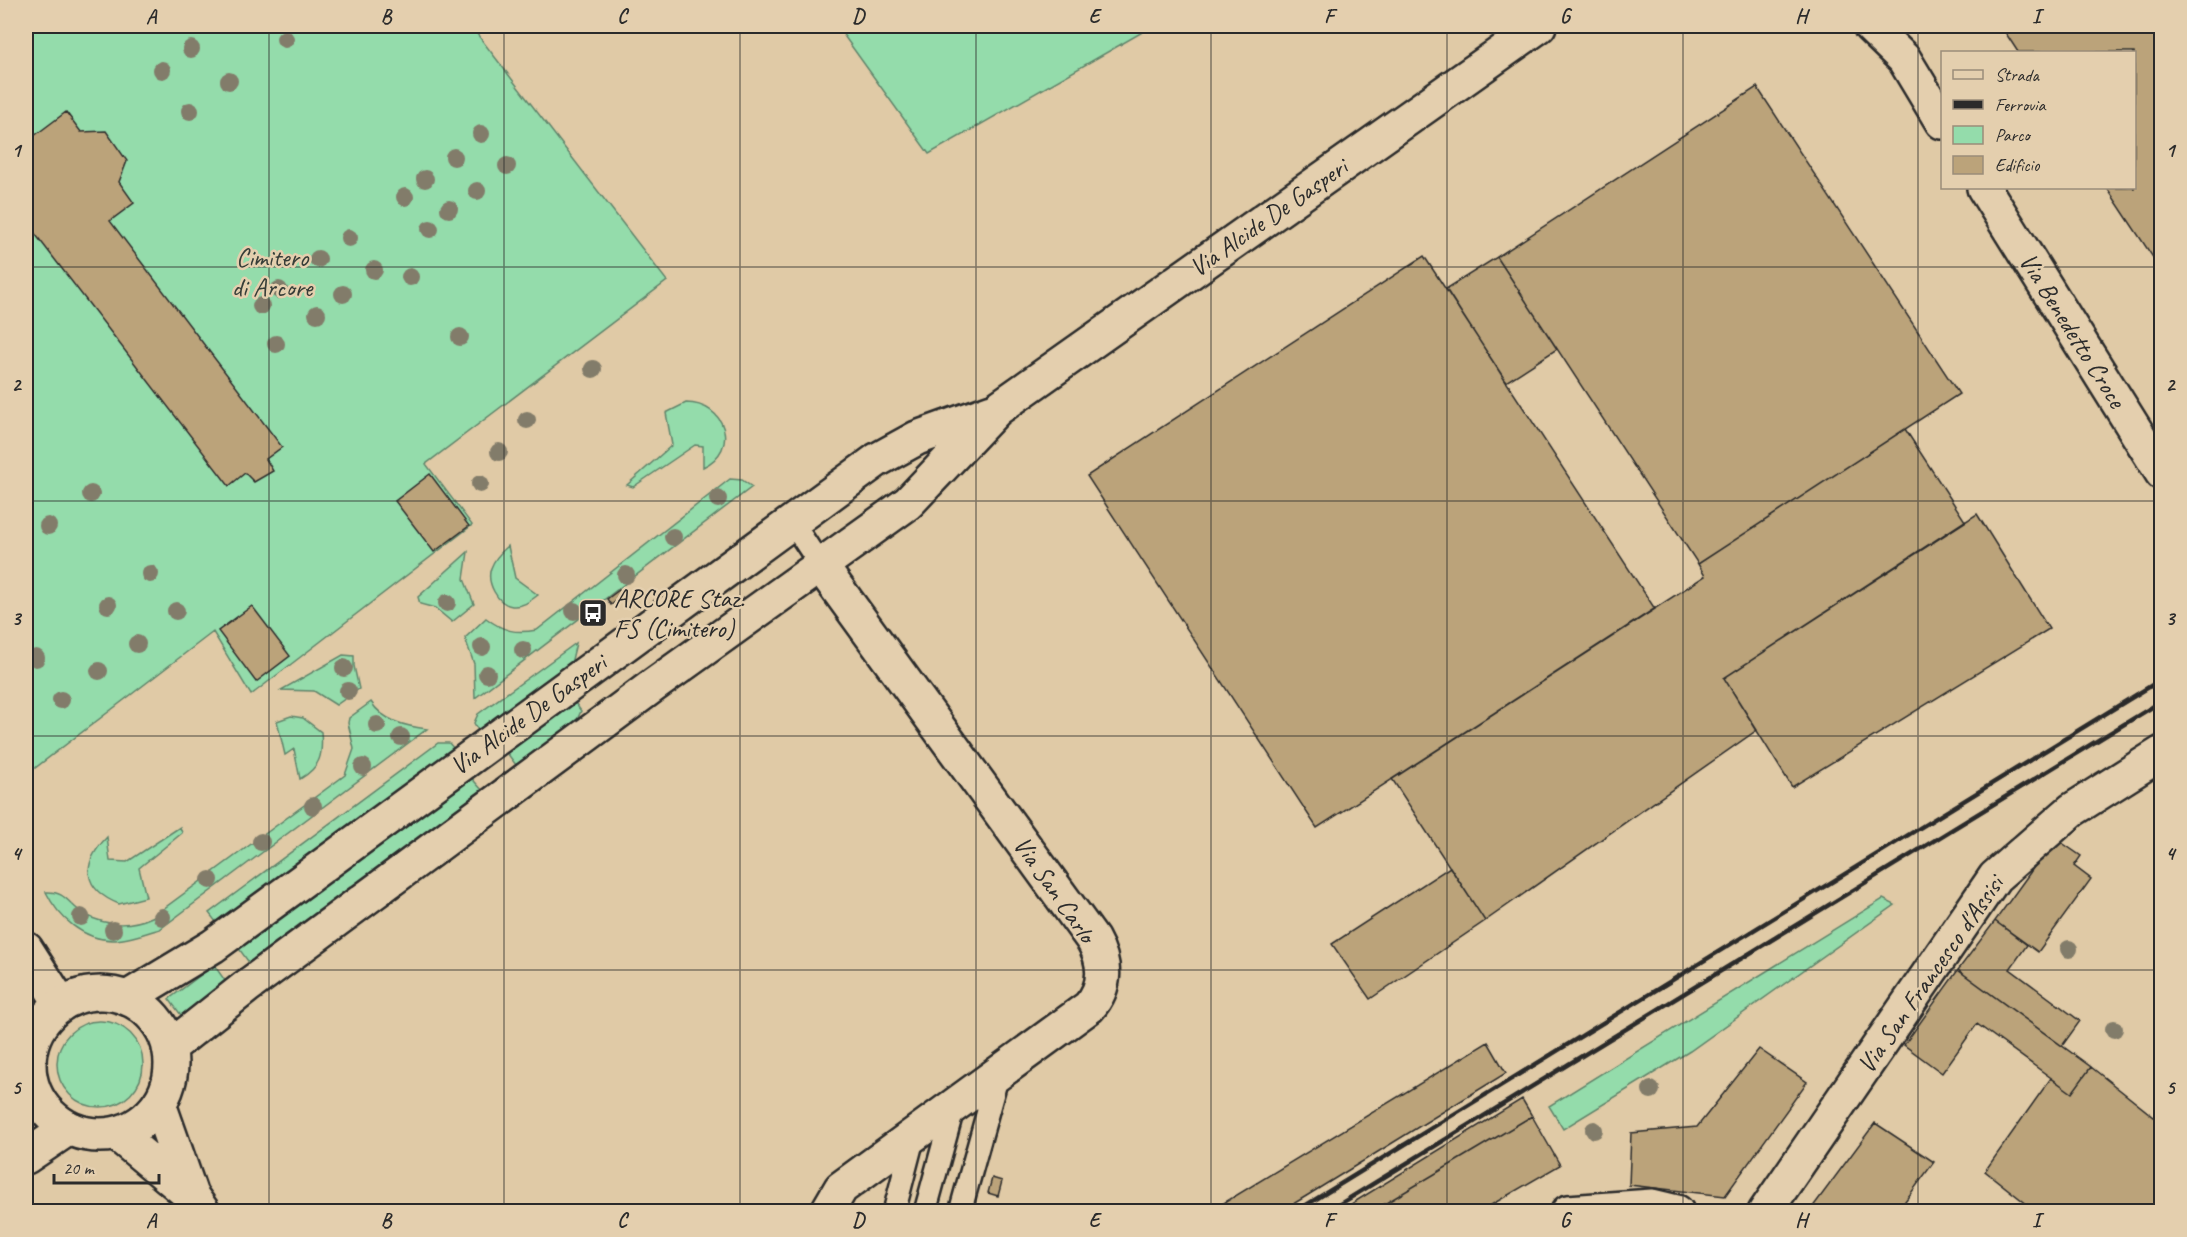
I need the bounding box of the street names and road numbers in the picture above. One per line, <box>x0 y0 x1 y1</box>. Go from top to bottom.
street label: Via Alcide De Gasperi <box>1183 149 1356 284</box>
street label: Via Benedetto Croce <box>2012 247 2134 415</box>
street label: Via Alcide De Gasperi <box>444 645 616 782</box>
street label: Via San Carlo <box>1006 830 1105 951</box>
street label: Via San Francesco d'Assisi <box>1850 867 2013 1079</box>

